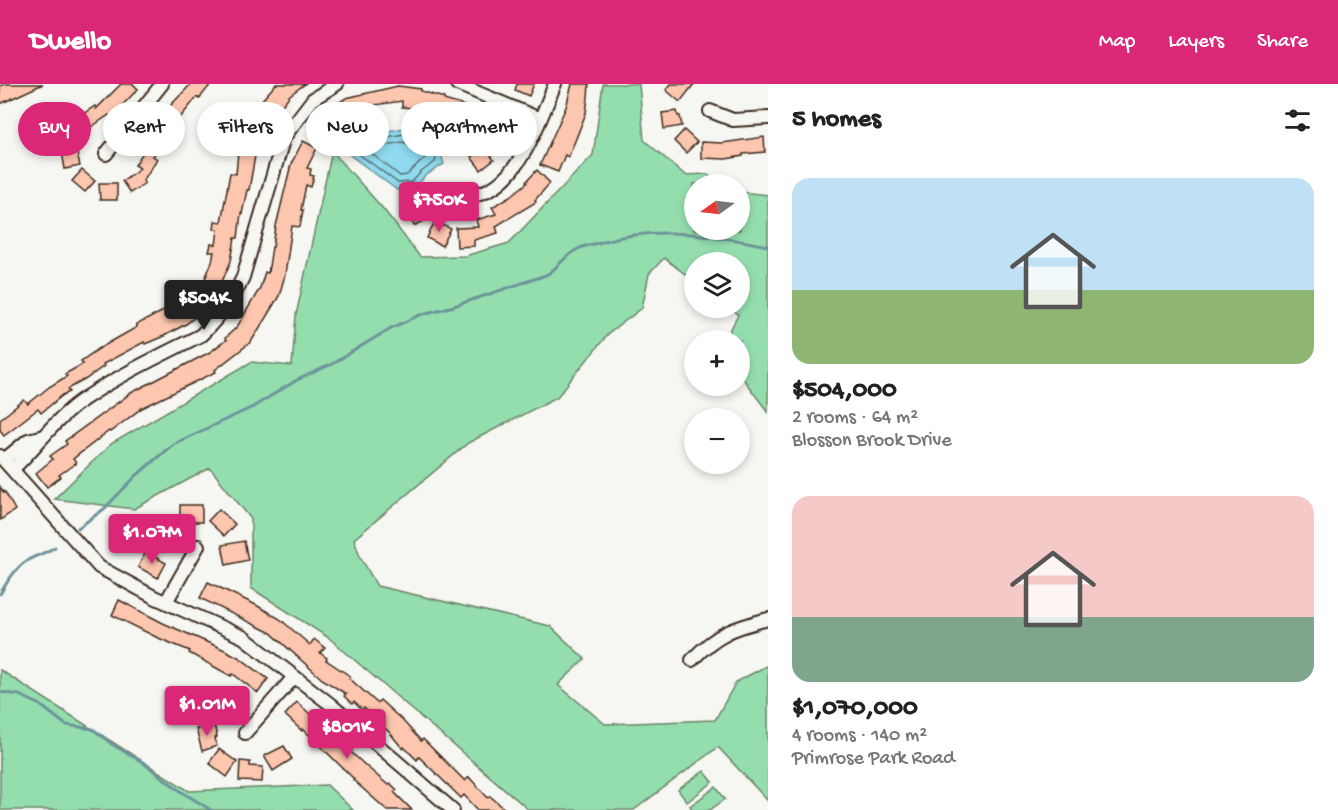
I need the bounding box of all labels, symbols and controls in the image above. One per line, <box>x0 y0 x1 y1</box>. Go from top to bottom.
text: Dwello <box>30 26 111 59</box>
text: Map <box>1099 30 1135 55</box>
text: Layers <box>1168 30 1224 55</box>
text: Share <box>1257 30 1308 55</box>
chip: Buy <box>18 102 91 156</box>
chip: Rent <box>103 102 185 156</box>
chip: Filters <box>197 102 294 156</box>
chip: New <box>306 102 389 156</box>
chip: Apartment <box>401 102 537 156</box>
icon: filters <box>1281 104 1314 137</box>
text: 5 homes <box>792 105 881 136</box>
north arrow <box>684 174 750 240</box>
map controls <box>684 174 750 474</box>
pin: $750K <box>397 182 481 233</box>
text: $750K <box>413 190 465 213</box>
icon: home <box>999 217 1107 325</box>
button: layers <box>684 252 750 318</box>
pin: $504K <box>162 280 246 331</box>
text: $504K <box>178 288 230 311</box>
button: + <box>684 330 750 396</box>
text: $504,000 <box>792 376 897 407</box>
text: 2 rooms · 64 m² <box>792 407 918 430</box>
button: − <box>684 408 750 474</box>
text: Blosson Brook Drive <box>792 430 952 453</box>
pin: $1.07M <box>103 514 201 565</box>
text: $1.07M <box>123 522 181 545</box>
icon: home <box>999 535 1107 643</box>
pin: $1.01M <box>158 686 256 737</box>
text: $1.01M <box>179 694 235 717</box>
text: $1,070,000 <box>792 694 918 725</box>
pin: $801K <box>305 709 389 760</box>
text: $801K <box>322 717 372 740</box>
text: 4 rooms · 140 m² <box>792 725 927 748</box>
text: Primrose Park Road <box>792 748 955 771</box>

